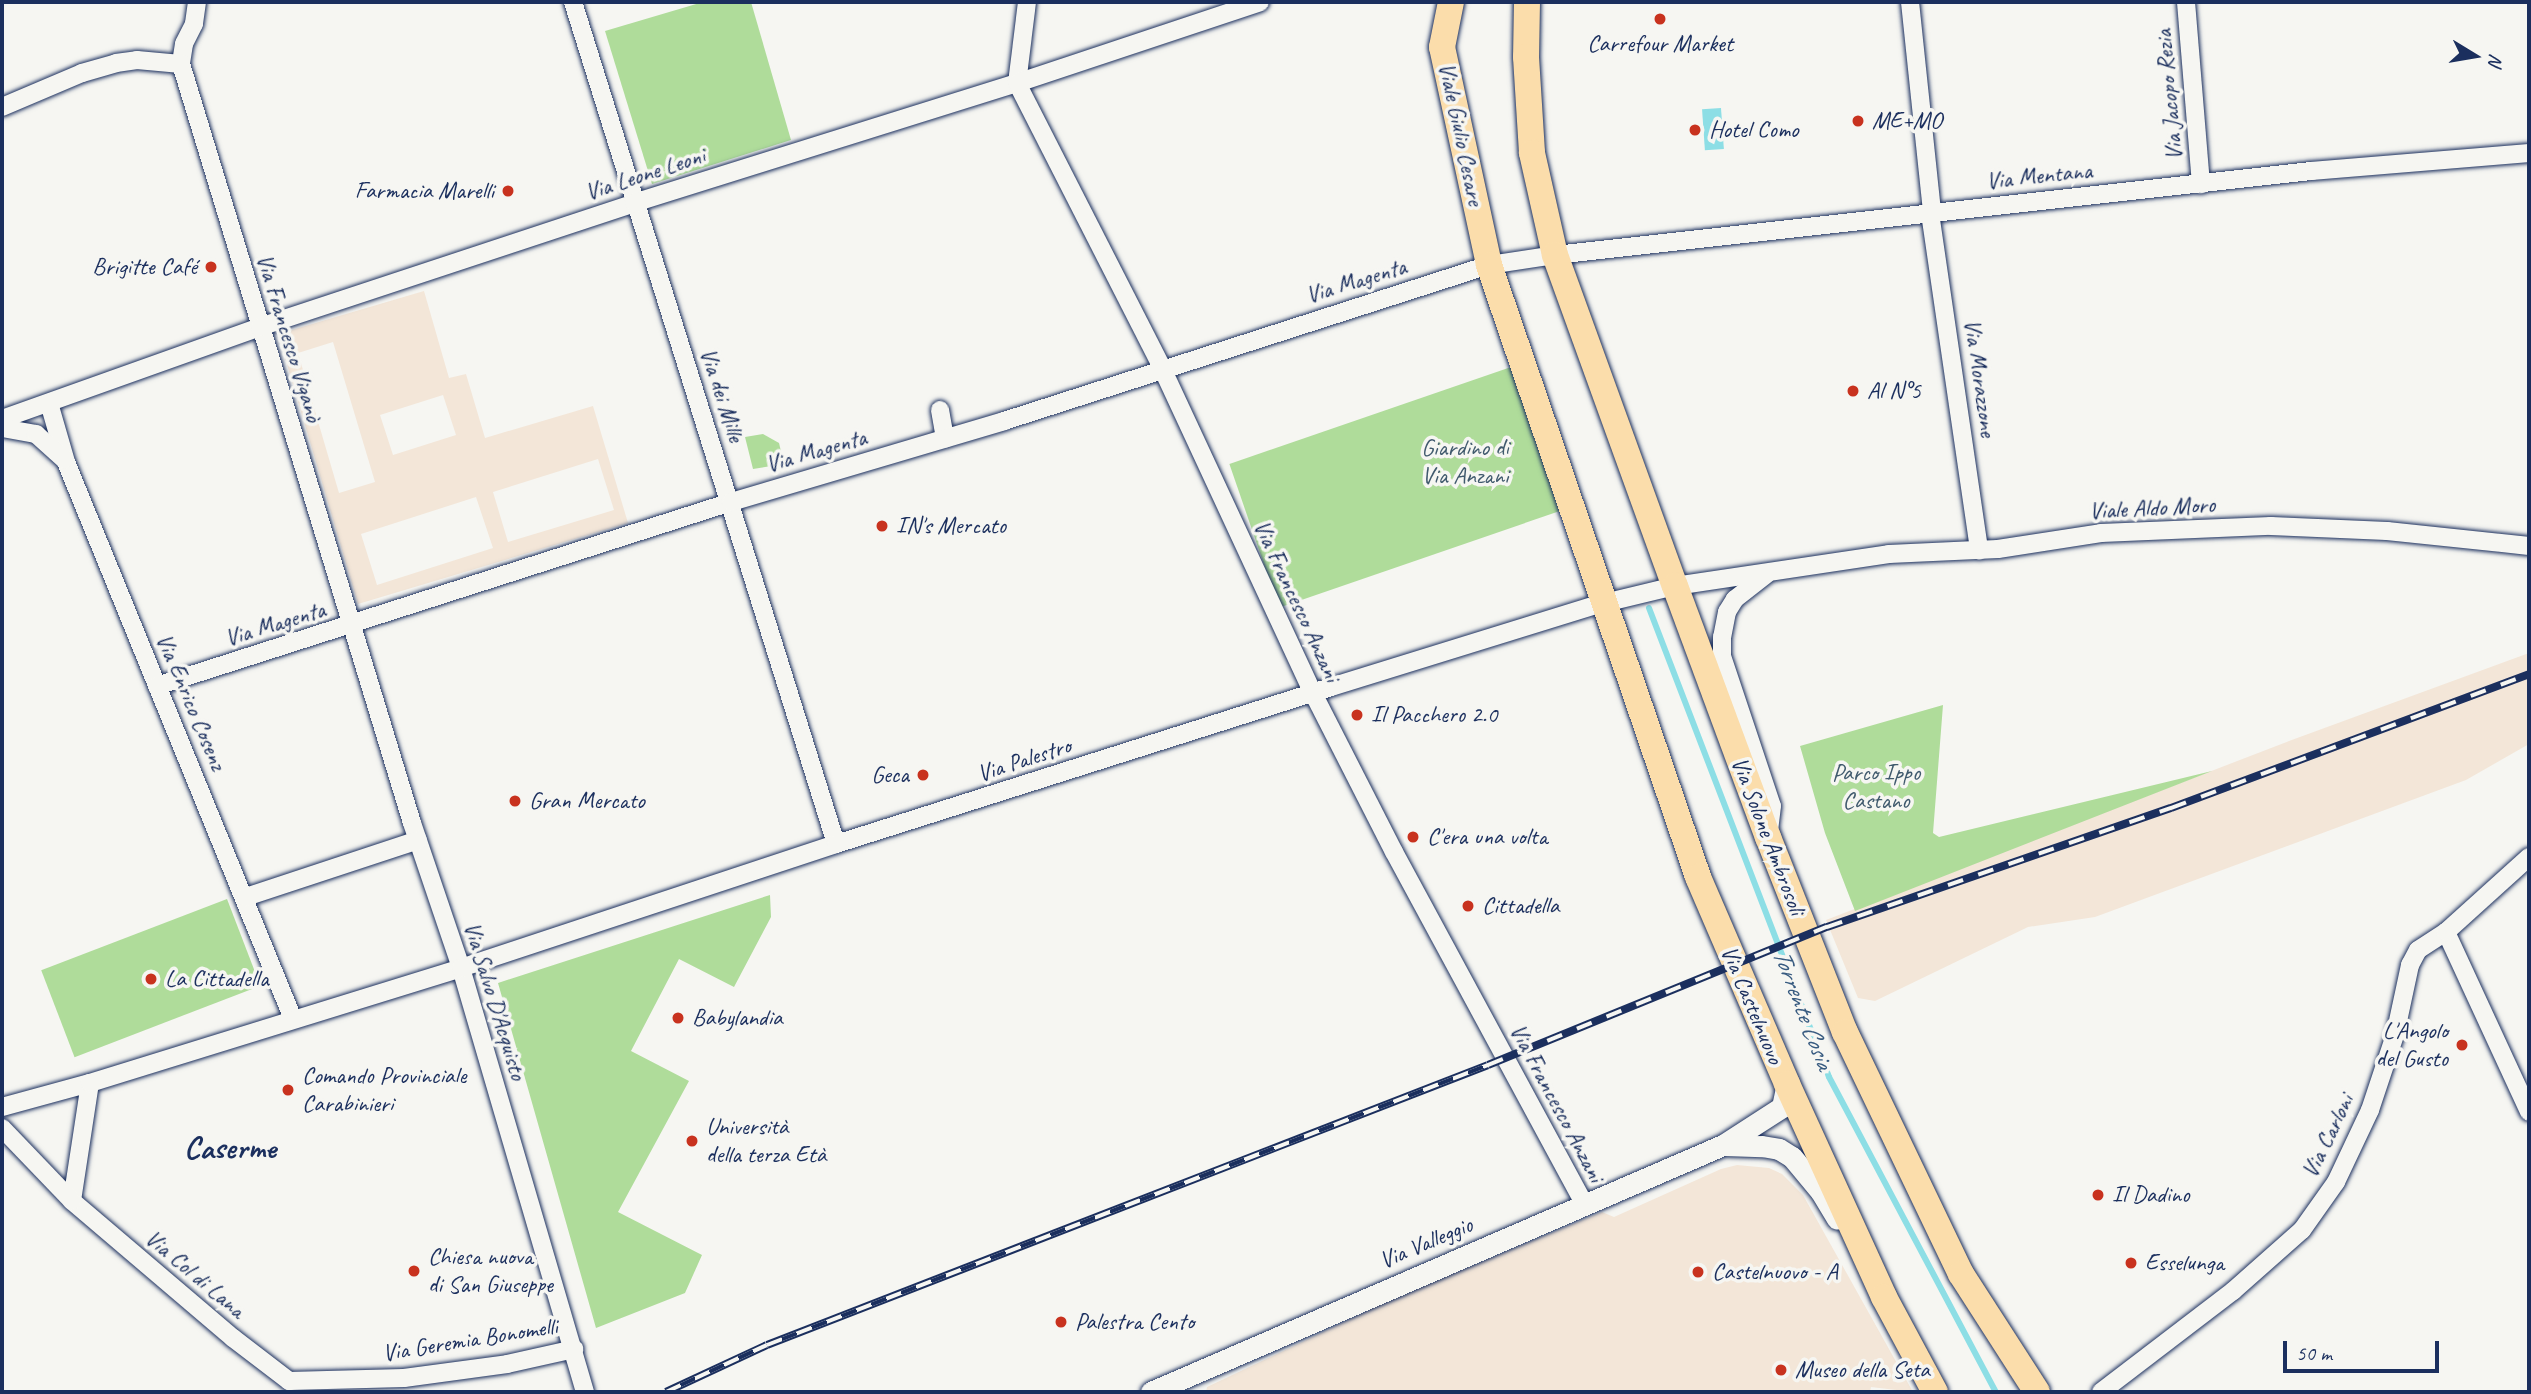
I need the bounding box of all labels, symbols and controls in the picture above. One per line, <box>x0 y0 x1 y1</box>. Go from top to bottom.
marker: Carrefour Market <box>1652 11 1668 27</box>
north arrow <box>2440 21 2510 91</box>
street label: Via Jacopo Rezia <box>2149 28 2189 162</box>
place label: Carrefour Market <box>1587 30 1733 58</box>
text: N <box>2483 52 2509 68</box>
street label: Viale Giulio Cesare <box>1432 60 1490 208</box>
place label: ME+MO <box>1872 107 1942 135</box>
marker: ME+MO <box>1850 113 1866 129</box>
place label: Hotel Como <box>1709 116 1798 144</box>
marker: Hotel Como <box>1687 122 1703 138</box>
street label: Via Leone Leoni <box>581 141 709 207</box>
street label: Via Mentana <box>1985 156 2093 196</box>
place label: Farmacia Marelli <box>354 177 494 205</box>
marker: Farmacia Marelli <box>500 183 516 199</box>
street label: Via Francesco Viganò <box>250 251 328 425</box>
street label: Via Magenta <box>1302 252 1410 310</box>
place label: Brigitte Café <box>92 253 197 281</box>
marker: Brigitte Café <box>203 259 219 275</box>
street label: Via Morazzone <box>1958 318 2002 438</box>
street label: Via dei Mille <box>693 344 751 446</box>
place label: Al N°5 <box>1867 377 1921 405</box>
marker: Al N°5 <box>1845 383 1861 399</box>
street label: Via Magenta <box>762 423 870 479</box>
park label: Giardino di Via Anzani <box>1421 434 1509 490</box>
street label: Viale Aldo Moro <box>2088 490 2216 526</box>
place label: IN's Mercato <box>896 512 1005 540</box>
street label: Via Francesco Anzani <box>1247 515 1347 687</box>
marker: IN's Mercato <box>874 518 890 534</box>
street label: Via Magenta <box>221 595 329 653</box>
street label: Via Enrico Cosenz <box>149 629 233 775</box>
place label: Il Pacchero 2.0 <box>1371 701 1497 729</box>
marker: Il Pacchero 2.0 <box>1349 707 1365 723</box>
street label: Via Palestro <box>973 731 1075 789</box>
street label: Via Solone Ambrosoli <box>1725 753 1811 919</box>
park label: Parco Ippo Castano <box>1832 759 1920 815</box>
place label: Geca <box>871 761 909 789</box>
marker: Geca <box>915 767 931 783</box>
place label: Gran Mercato <box>529 787 644 815</box>
marker: Gran Mercato <box>507 793 523 809</box>
place label: C'era una volta <box>1427 823 1546 851</box>
marker: C'era una volta <box>1405 829 1421 845</box>
place label: Cittadella <box>1482 892 1559 920</box>
marker: Cittadella <box>1460 898 1476 914</box>
street label: Via Salvo D'Acquisto <box>457 918 533 1084</box>
street label: Via Castelnuovo <box>1714 941 1790 1069</box>
water label: Torrente Cosia <box>1766 944 1840 1074</box>
place label: La Cittadella <box>165 965 269 993</box>
marker: La Cittadella <box>143 971 159 987</box>
place label: Babylandia <box>692 1004 782 1032</box>
marker: Babylandia <box>670 1010 686 1026</box>
place label: L'Angolo del Gusto <box>2376 1017 2448 1073</box>
street label: Via Francesco Anzani <box>1503 1019 1611 1187</box>
marker: L'Angolo del Gusto <box>2454 1037 2470 1053</box>
place label: Comando Provinciale Carabinieri <box>302 1062 466 1118</box>
marker: Comando Provinciale Carabinieri <box>280 1082 296 1098</box>
street label: Via Carloni <box>2295 1089 2361 1183</box>
place label: Università della terza Età <box>706 1113 825 1169</box>
district label: Caserme <box>184 1129 276 1167</box>
marker: Università della terza Età <box>684 1133 700 1149</box>
place label: Il Dadino <box>2112 1181 2189 1209</box>
marker: Il Dadino <box>2090 1187 2106 1203</box>
street label: Via Valleggio <box>1375 1210 1477 1276</box>
street label: Via Col di Lana <box>139 1224 251 1324</box>
place label: Chiesa nuova di San Giuseppe <box>428 1243 553 1299</box>
place label: Esselunga <box>2145 1249 2224 1277</box>
marker: Esselunga <box>2123 1255 2139 1271</box>
place label: Castelnuovo - A <box>1712 1258 1838 1286</box>
marker: Chiesa nuova di San Giuseppe <box>406 1263 422 1279</box>
marker: Castelnuovo - A <box>1690 1264 1706 1280</box>
place label: Palestra Cento <box>1075 1308 1194 1336</box>
street label: Via Geremia Bonomelli <box>380 1312 560 1368</box>
marker: Palestra Cento <box>1053 1314 1069 1330</box>
scale bar <box>2286 1328 2442 1372</box>
text: 50 m <box>2296 1340 2332 1366</box>
place label: Museo della Seta <box>1795 1356 1929 1384</box>
marker: Museo della Seta <box>1773 1362 1789 1378</box>

